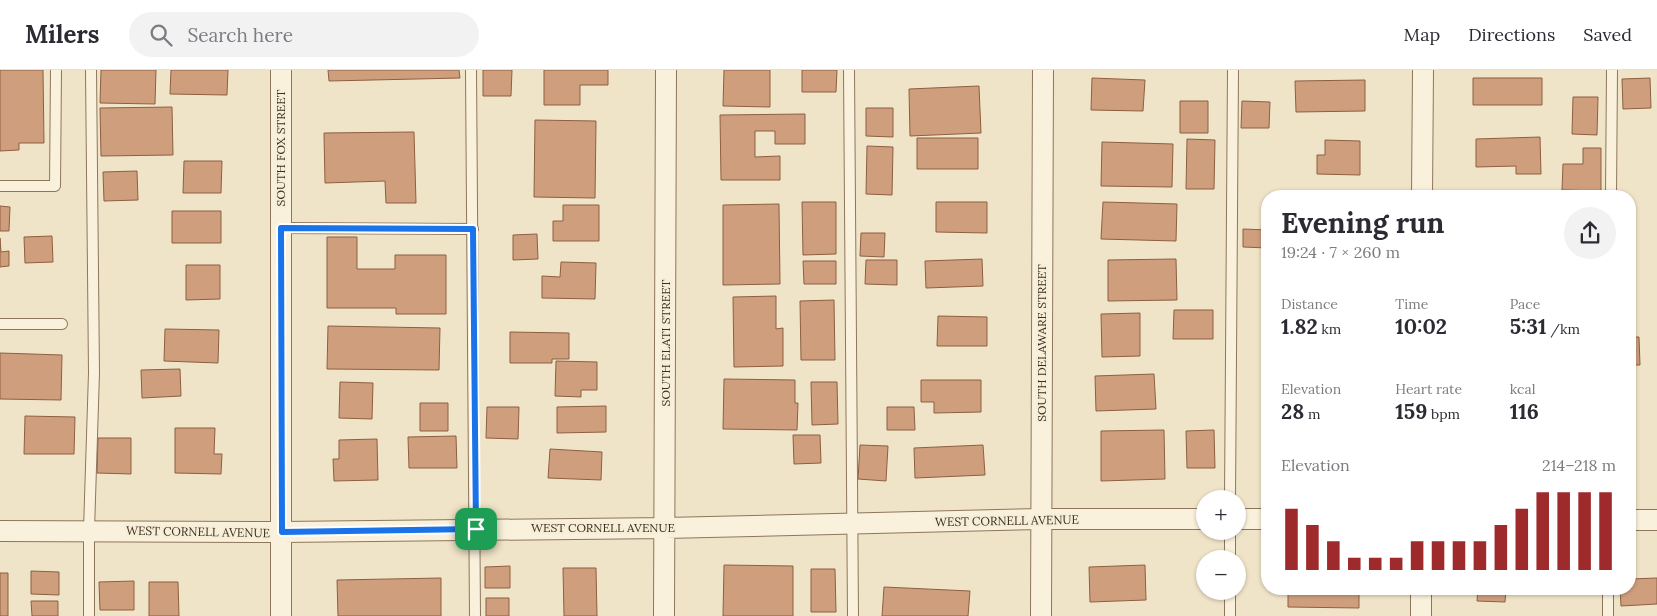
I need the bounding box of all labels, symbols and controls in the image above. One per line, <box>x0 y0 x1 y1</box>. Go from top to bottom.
search box <box>129 12 479 57</box>
text: Milers <box>25 19 99 50</box>
icon: search <box>147 21 175 49</box>
text: Search here <box>187 23 293 47</box>
text: Map <box>1404 23 1440 46</box>
text: Directions <box>1468 23 1555 46</box>
text: Saved <box>1583 23 1632 46</box>
street label: SOUTH FOX STREET <box>273 89 288 206</box>
text: Evening run <box>1281 205 1444 241</box>
button: share <box>1564 207 1616 259</box>
text: 19:24 · 7 × 260 m <box>1281 242 1400 262</box>
street label: SOUTH DELAWARE STREET <box>1034 264 1049 422</box>
street label: SOUTH ELATI STREET <box>658 279 673 406</box>
text: Distance <box>1281 295 1338 313</box>
text: Time <box>1395 295 1428 313</box>
text: Pace <box>1510 295 1540 313</box>
text: 1.82 <box>1281 313 1318 340</box>
text: 10:02 <box>1395 313 1447 340</box>
text: 5:31 <box>1510 313 1547 340</box>
text: km <box>1318 320 1341 338</box>
text: /km <box>1547 320 1580 338</box>
text: Elevation <box>1281 380 1341 398</box>
text: Heart rate <box>1395 380 1462 398</box>
text: kcal <box>1510 380 1536 398</box>
text: 28 <box>1281 398 1304 425</box>
text: 159 <box>1395 398 1427 425</box>
text: 116 <box>1510 398 1539 425</box>
text: m <box>1304 405 1320 423</box>
text: bpm <box>1427 405 1460 423</box>
text: Elevation <box>1281 455 1350 475</box>
text: 214–218 m <box>1542 455 1616 475</box>
map controls <box>1196 490 1246 600</box>
button: + <box>1196 490 1246 540</box>
pin <box>455 508 497 550</box>
street label: WEST CORNELL AVENUE <box>935 512 1079 529</box>
icon: arrive <box>462 515 490 543</box>
street label: WEST CORNELL AVENUE <box>531 520 675 535</box>
street label: WEST CORNELL AVENUE <box>126 523 270 540</box>
button: − <box>1196 550 1246 600</box>

